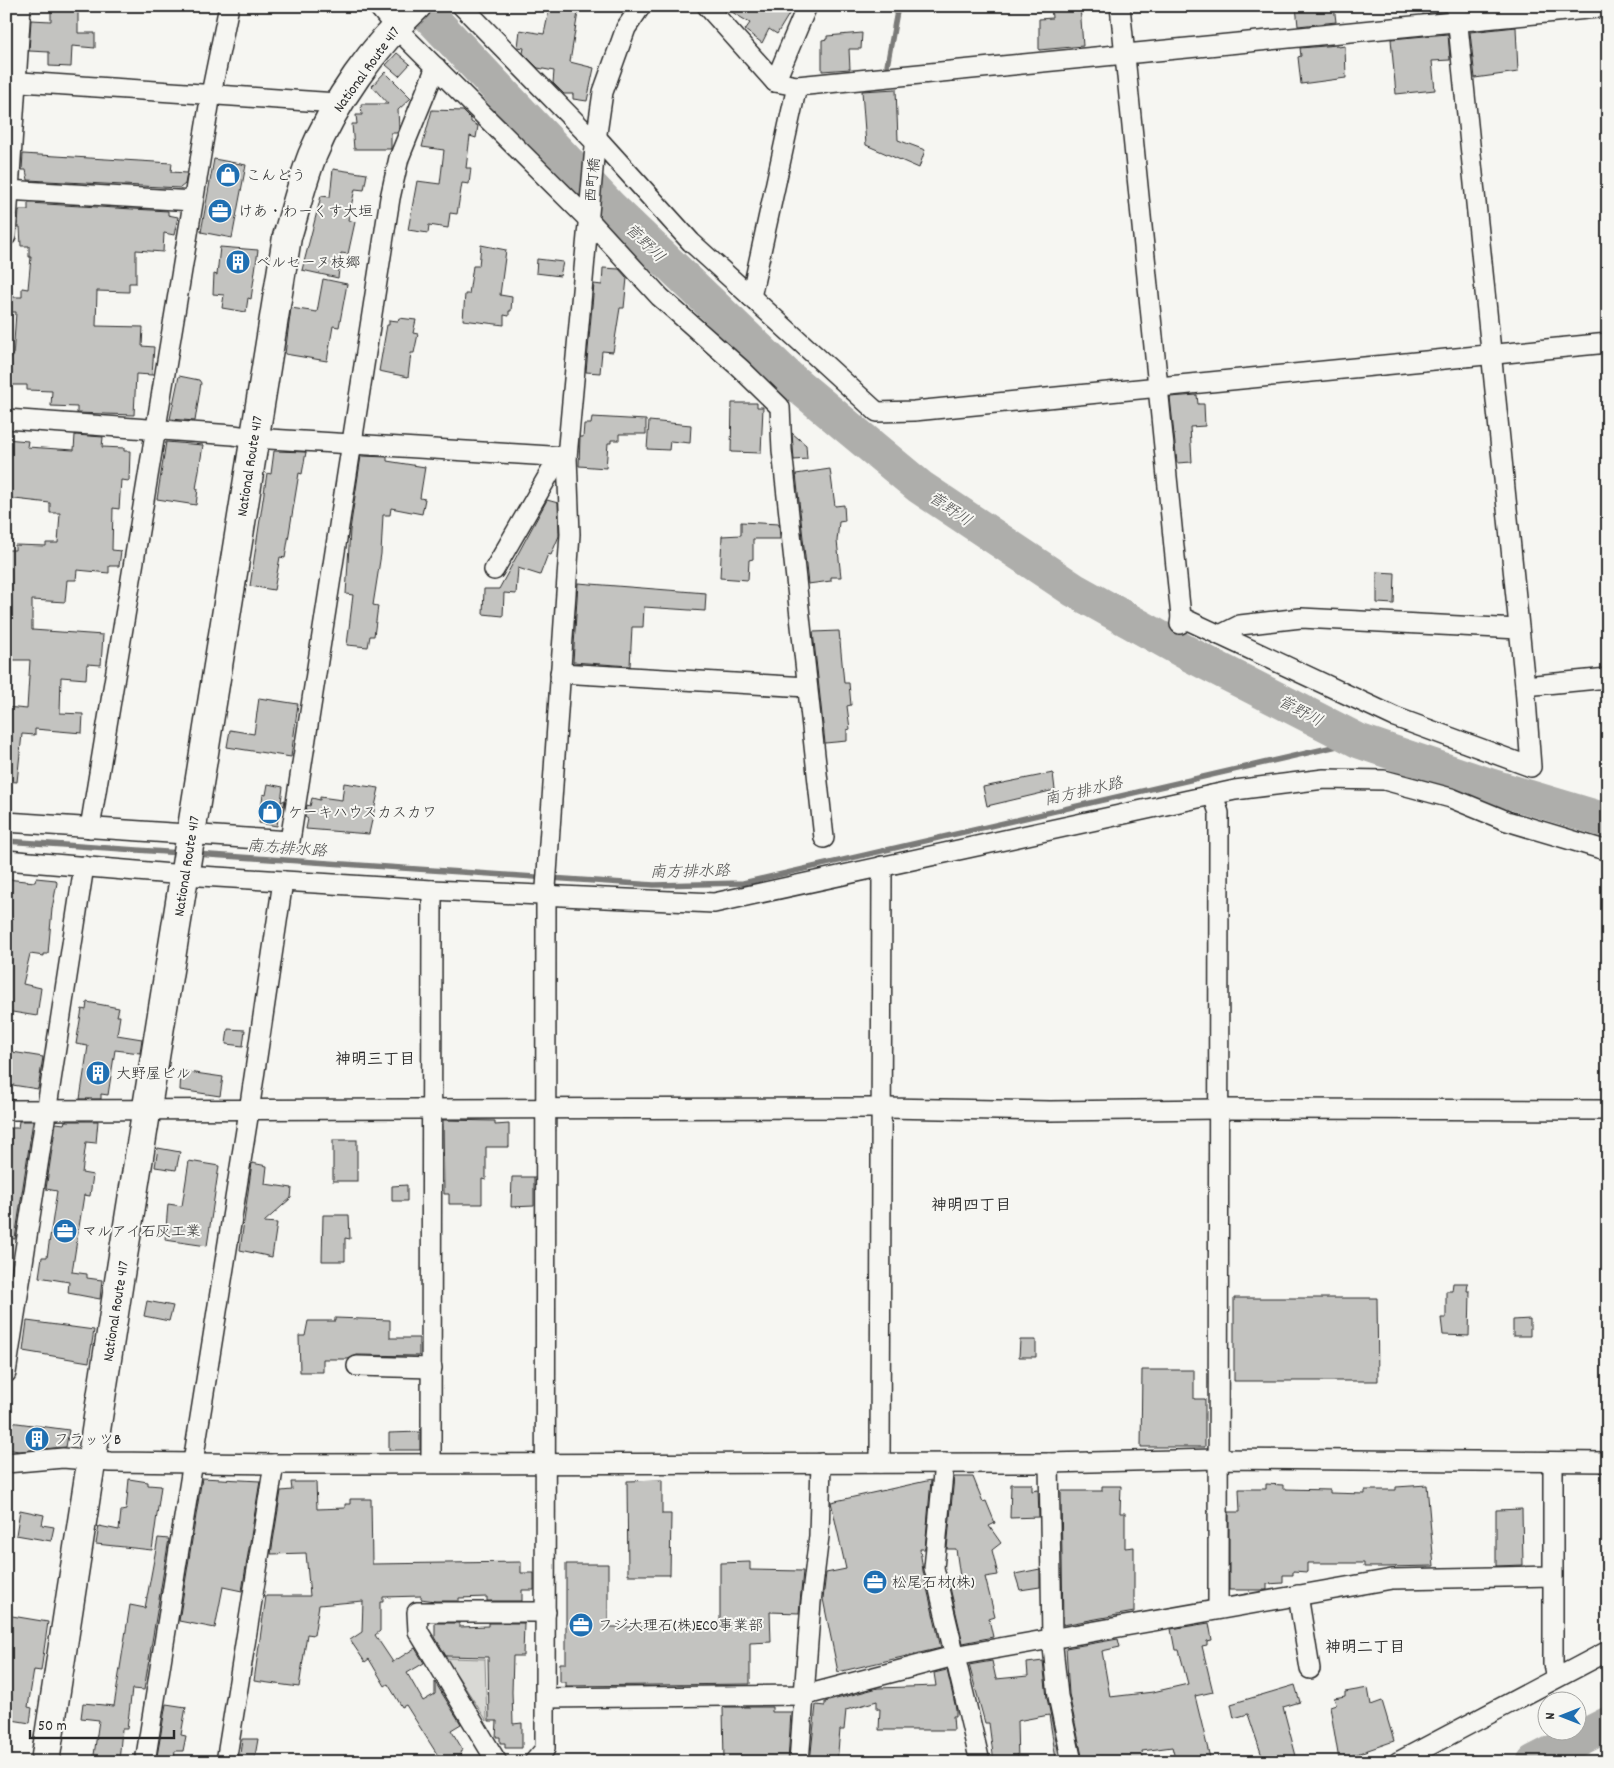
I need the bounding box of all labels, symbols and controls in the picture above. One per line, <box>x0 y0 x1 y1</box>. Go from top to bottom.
street label: National Route 417 <box>329 22 407 118</box>
street label: 西町橋 <box>581 157 607 204</box>
shop icon: こんどう <box>215 162 241 188</box>
place label: こんどう <box>246 166 306 188</box>
office icon: けあ・わーくす大垣 <box>207 198 233 224</box>
place label: けあ・わーくす大垣 <box>238 202 373 224</box>
water label: 菅野川 <box>619 219 670 269</box>
building icon: ベルセーヌ枝郷 <box>225 249 251 275</box>
place label: ベルセーヌ枝郷 <box>256 253 360 275</box>
street label: National Route 417 <box>232 414 270 518</box>
water label: 菅野川 <box>923 487 976 533</box>
water label: 菅野川 <box>1273 691 1326 734</box>
water label: 南方排水路 <box>1042 772 1126 813</box>
shop icon: ケーキハウスカスカワ <box>257 799 283 825</box>
place label: ケーキハウスカスカワ <box>288 803 437 825</box>
street label: National Route 417 <box>169 814 207 918</box>
water label: 南方排水路 <box>246 835 329 864</box>
water label: 南方排水路 <box>650 860 731 885</box>
district label: 神明三丁目 <box>335 1049 415 1072</box>
building icon: 大野屋ビル <box>85 1060 111 1086</box>
place label: 大野屋ビル <box>116 1064 191 1086</box>
district label: 神明四丁目 <box>931 1195 1011 1218</box>
office icon: マルアイ石灰工業 <box>52 1218 78 1244</box>
place label: マルアイ石灰工業 <box>82 1222 201 1244</box>
street label: National Route 417 <box>98 1259 136 1363</box>
building icon: フラッツB <box>24 1426 50 1452</box>
place label: フラッツB <box>54 1430 121 1452</box>
office icon: 松尾石材(株) <box>862 1569 888 1595</box>
place label: 松尾石材(株) <box>892 1573 975 1595</box>
office icon: フジ大理石(株)ECO事業部 <box>568 1612 594 1638</box>
place label: フジ大理石(株)ECO事業部 <box>598 1616 763 1638</box>
district label: 神明二丁目 <box>1325 1637 1405 1660</box>
north arrow <box>1536 1690 1586 1740</box>
scale bar <box>30 1708 174 1740</box>
text: N <box>1541 1712 1561 1719</box>
text: 50 m <box>38 1716 67 1738</box>

